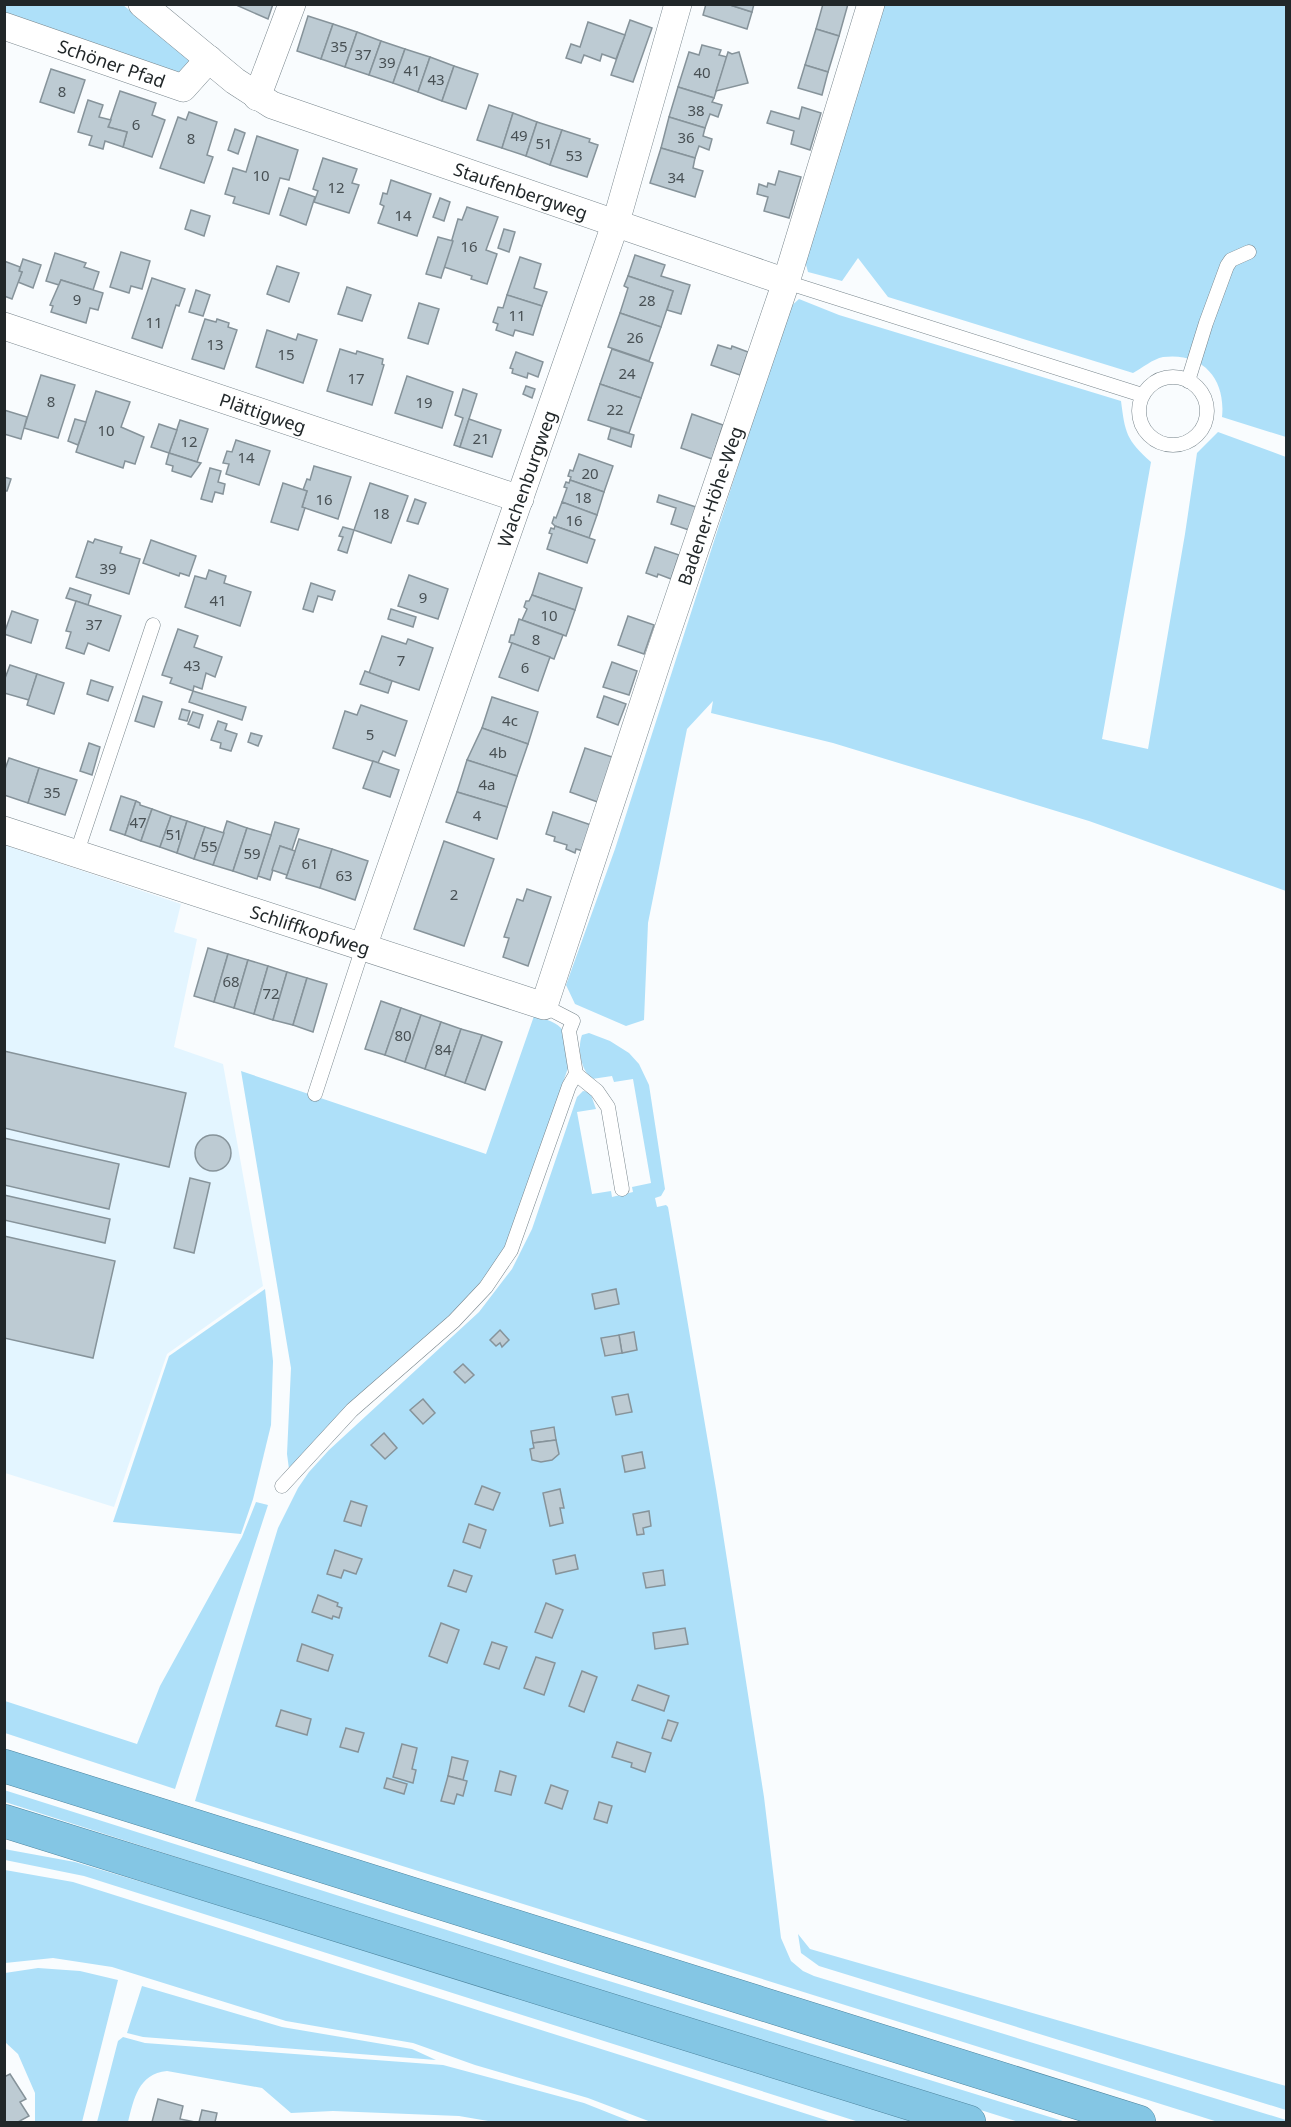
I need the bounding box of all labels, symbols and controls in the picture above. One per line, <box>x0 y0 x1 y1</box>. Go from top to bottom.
street label: Schöner Pfad <box>55 34 169 93</box>
house number: 35 <box>330 36 348 56</box>
house number: 37 <box>354 44 372 64</box>
house number: 39 <box>378 52 396 72</box>
house number: 41 <box>403 60 421 80</box>
house number: 40 <box>693 62 711 82</box>
house number: 43 <box>427 69 445 89</box>
house number: 8 <box>58 81 66 101</box>
house number: 38 <box>687 100 705 120</box>
house number: 6 <box>132 114 140 134</box>
house number: 49 <box>510 125 528 145</box>
house number: 36 <box>677 127 695 147</box>
house number: 8 <box>187 128 195 148</box>
house number: 51 <box>535 133 553 153</box>
house number: 53 <box>565 145 583 165</box>
street label: Staufenbergweg <box>451 157 591 225</box>
house number: 10 <box>252 165 270 185</box>
house number: 34 <box>667 167 685 187</box>
house number: 12 <box>327 177 345 197</box>
house number: 14 <box>394 205 412 225</box>
house number: 16 <box>460 236 478 256</box>
house number: 9 <box>73 289 81 309</box>
house number: 28 <box>638 290 656 310</box>
house number: 11 <box>508 305 526 325</box>
house number: 11 <box>145 312 163 332</box>
house number: 26 <box>626 327 644 347</box>
house number: 13 <box>206 334 224 354</box>
house number: 15 <box>277 344 295 364</box>
house number: 24 <box>618 363 636 383</box>
house number: 17 <box>347 368 365 388</box>
street label: Plättigweg <box>216 387 309 438</box>
house number: 8 <box>47 391 55 411</box>
house number: 19 <box>415 392 433 412</box>
house number: 22 <box>606 399 624 419</box>
street label: Wachenburgweg <box>491 407 561 550</box>
house number: 10 <box>97 420 115 440</box>
street label: Badener-Höhe-Weg <box>672 423 748 588</box>
house number: 21 <box>472 428 490 448</box>
house number: 12 <box>180 431 198 451</box>
house number: 14 <box>237 447 255 467</box>
house number: 20 <box>581 463 599 483</box>
house number: 18 <box>574 487 592 507</box>
house number: 16 <box>315 489 333 509</box>
house number: 18 <box>372 503 390 523</box>
house number: 16 <box>565 510 583 530</box>
house number: 39 <box>99 558 117 578</box>
house number: 9 <box>419 587 427 607</box>
house number: 41 <box>209 590 227 610</box>
house number: 10 <box>540 605 558 625</box>
house number: 37 <box>85 614 103 634</box>
house number: 8 <box>532 629 540 649</box>
house number: 7 <box>397 650 405 670</box>
house number: 43 <box>183 655 201 675</box>
house number: 6 <box>521 657 529 677</box>
house number: 4c <box>502 710 518 730</box>
house number: 5 <box>366 724 374 744</box>
house number: 4b <box>489 742 507 762</box>
house number: 4a <box>479 774 496 794</box>
house number: 35 <box>43 782 61 802</box>
house number: 4 <box>473 805 482 825</box>
house number: 47 <box>129 812 147 832</box>
house number: 51 <box>165 824 183 844</box>
house number: 55 <box>200 836 218 856</box>
house number: 59 <box>243 843 261 863</box>
house number: 61 <box>301 853 319 873</box>
house number: 63 <box>335 865 353 885</box>
house number: 2 <box>450 884 458 904</box>
street label: Schliffkopfweg <box>247 899 373 960</box>
house number: 68 <box>222 971 240 991</box>
house number: 72 <box>262 983 280 1003</box>
house number: 80 <box>394 1025 412 1045</box>
house number: 84 <box>434 1039 452 1059</box>

